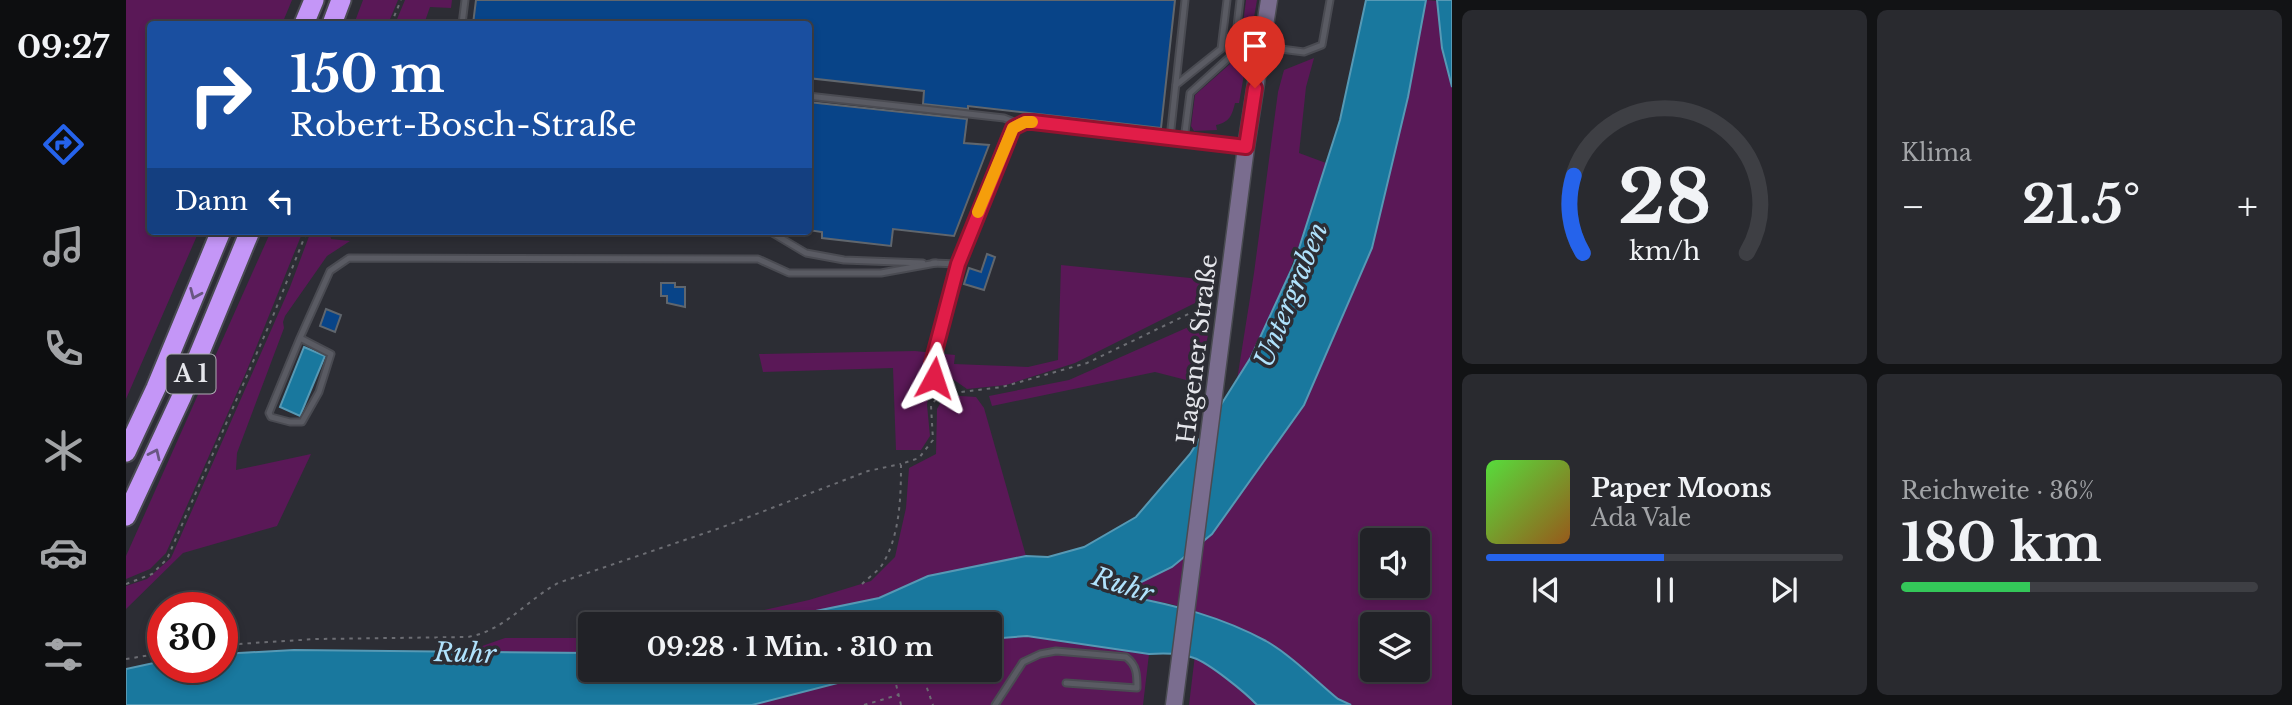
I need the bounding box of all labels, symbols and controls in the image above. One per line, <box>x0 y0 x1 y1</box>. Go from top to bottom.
pin <box>1225 16 1285 88</box>
text: 09:27 <box>17 27 109 67</box>
icon: arrive <box>1236 27 1274 65</box>
text: 150 m <box>290 44 445 105</box>
icon: right <box>175 49 266 140</box>
text: Robert-Bosch-Straße <box>290 105 637 145</box>
icon: directions <box>39 120 88 169</box>
text: Klima <box>1901 139 1972 167</box>
text: 28 <box>1618 152 1711 243</box>
text: 21.5° <box>2022 173 2140 237</box>
icon: left <box>262 182 300 220</box>
text: − <box>1901 183 1925 230</box>
text: + <box>2237 183 2258 230</box>
text: Dann <box>175 185 248 217</box>
water label: Untergraben <box>1248 218 1334 372</box>
icon: music <box>39 222 88 271</box>
text: km/h <box>1629 236 1700 267</box>
street label: Hagener Straße <box>1171 253 1223 445</box>
one-way arrow <box>189 287 203 299</box>
icon: phone <box>39 324 88 373</box>
position arrow <box>897 341 971 415</box>
road number: A 1 <box>167 354 216 394</box>
icon: climate <box>39 426 88 475</box>
one-way arrow <box>147 449 161 461</box>
text: Paper Moons <box>1591 472 1772 504</box>
text: Reichweite · 36% <box>1901 477 2094 505</box>
text: Ada Vale <box>1591 504 1691 532</box>
text: 180 km <box>1901 511 2102 575</box>
icon: car <box>39 528 88 577</box>
map controls <box>1360 528 1430 682</box>
button: sound <box>1360 528 1430 598</box>
water label: Ruhr <box>1088 560 1158 610</box>
icon: previous <box>1527 571 1565 609</box>
icon: pause <box>1646 571 1684 609</box>
icon: next <box>1765 571 1803 609</box>
speed limit sign: 30 <box>147 592 238 683</box>
button: layers <box>1360 612 1430 682</box>
icon: filters <box>39 630 88 679</box>
text: 09:28 · 1 Min. · 310 m <box>647 631 933 663</box>
water label: Ruhr <box>433 636 497 670</box>

